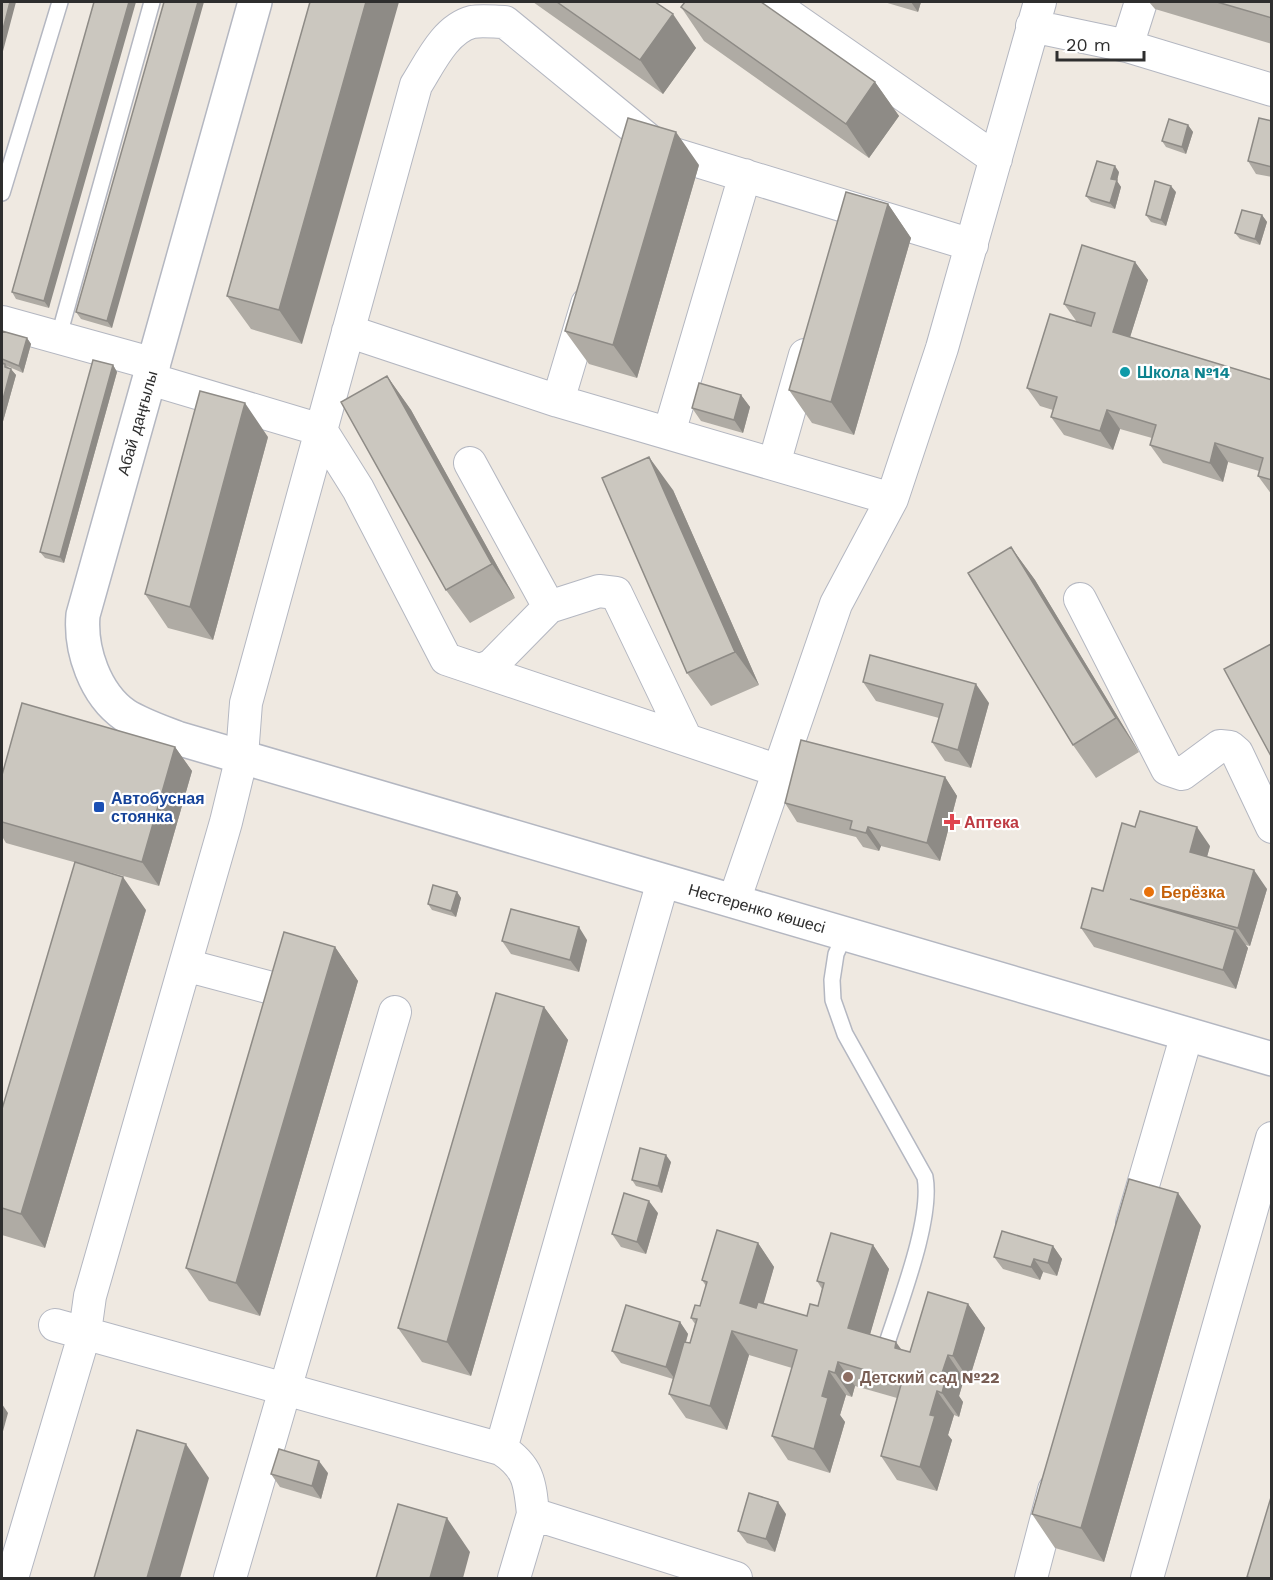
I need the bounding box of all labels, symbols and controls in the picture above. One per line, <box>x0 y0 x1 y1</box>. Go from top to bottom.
scale bar <box>1057 24 1144 62</box>
text: 20 m <box>1066 34 1111 55</box>
place label: Школа №14 <box>1137 363 1230 382</box>
marker: Школа №14 <box>1118 365 1132 379</box>
street label: Абай даңғылы <box>113 369 161 478</box>
place label: Автобусная стоянка <box>111 789 205 826</box>
marker: Автобусная стоянка <box>92 800 106 814</box>
place label: Аптека <box>964 813 1019 832</box>
marker: Аптека <box>945 815 959 829</box>
street label: Нестеренко көшесі <box>686 880 828 937</box>
place label: Берёзка <box>1161 883 1225 902</box>
marker: Берёзка <box>1142 885 1156 899</box>
place label: Детский сад №22 <box>860 1368 999 1387</box>
marker: Детский сад №22 <box>841 1370 855 1384</box>

